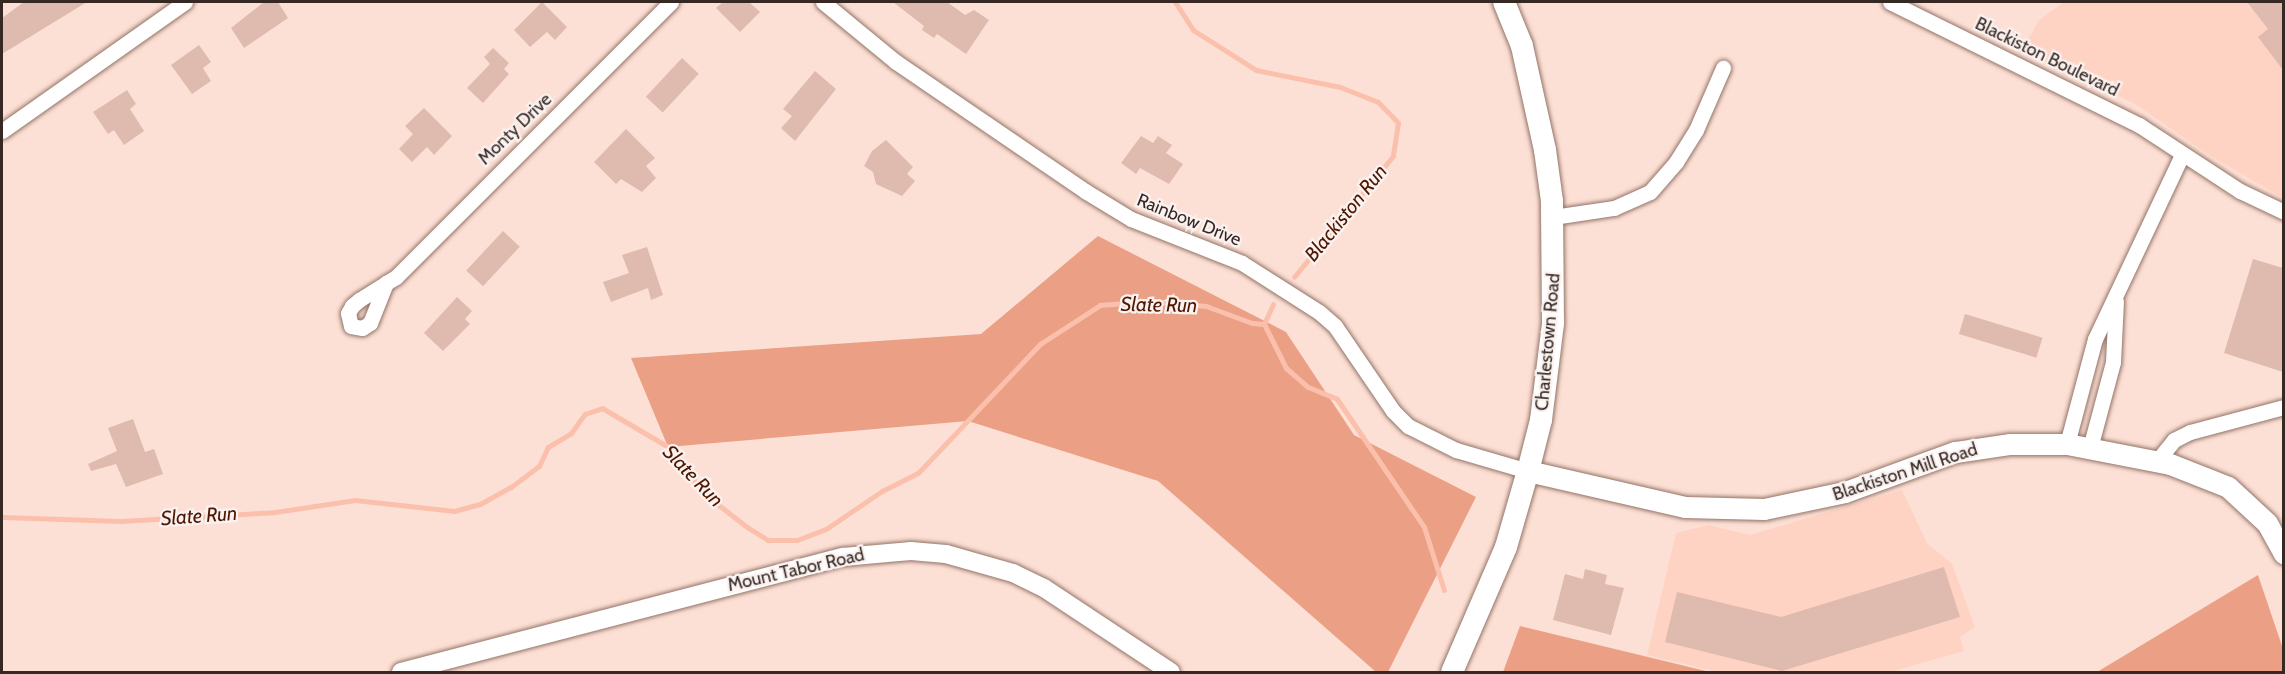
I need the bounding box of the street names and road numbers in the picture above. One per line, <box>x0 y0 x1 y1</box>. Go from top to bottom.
street label: Blackiston Boulevard <box>1972 13 2122 101</box>
street label: Monty Drive <box>474 89 556 169</box>
street label: Rainbow Drive <box>1134 189 1244 251</box>
street label: Charlestown Road <box>1531 272 1565 412</box>
street label: Blackiston Mill Road <box>1830 438 1980 506</box>
street label: Mount Tabor Road <box>726 544 866 596</box>

